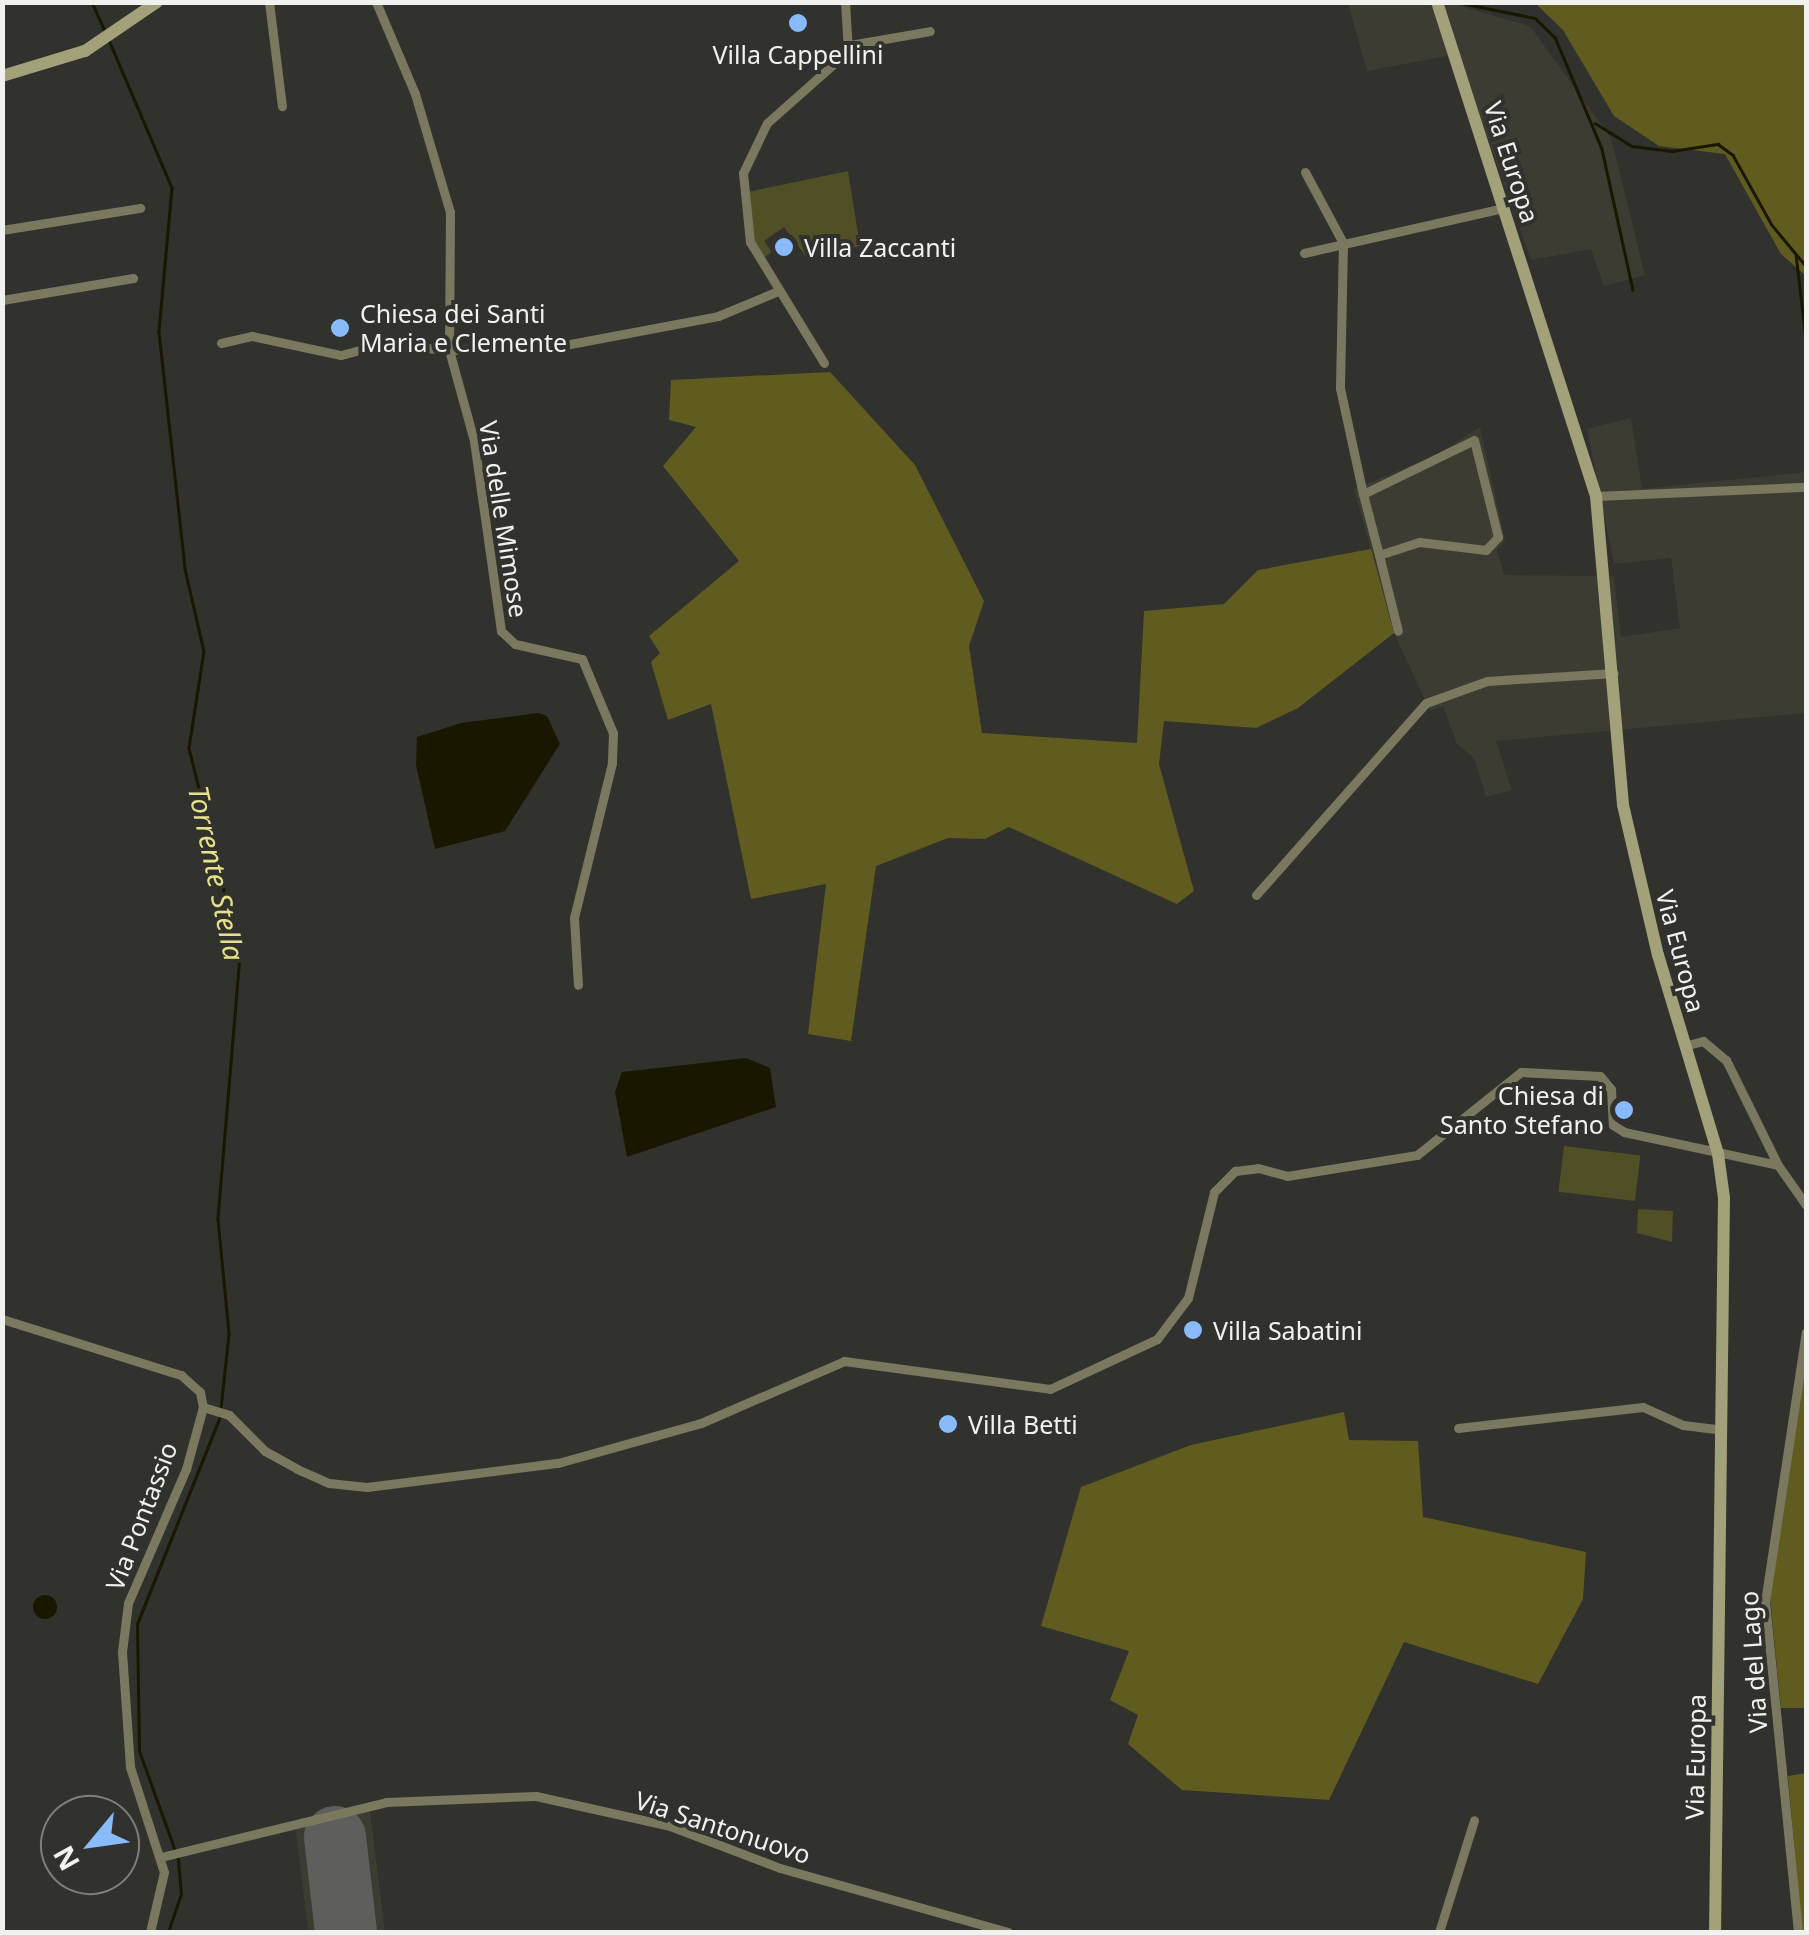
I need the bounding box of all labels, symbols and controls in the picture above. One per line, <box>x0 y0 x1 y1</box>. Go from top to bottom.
marker: Villa Cappellini <box>787 12 809 34</box>
place label: Villa Cappellini <box>713 39 883 69</box>
street label: Via Europa <box>1478 98 1546 226</box>
place label: Villa Zaccanti <box>804 232 956 262</box>
marker: Villa Zaccanti <box>773 236 795 258</box>
place label: Chiesa dei Santi Maria e Clemente <box>360 299 567 358</box>
marker: Chiesa dei Santi Maria e Clemente <box>329 317 351 339</box>
street label: Via delle Mimose <box>474 419 534 619</box>
water label: Torrente Stella <box>182 782 252 964</box>
street label: Via Europa <box>1650 886 1712 1016</box>
place label: Chiesa di Santo Stefano <box>1440 1081 1604 1140</box>
marker: Chiesa di Santo Stefano <box>1613 1099 1635 1121</box>
place label: Villa Sabatini <box>1213 1315 1362 1345</box>
marker: Villa Sabatini <box>1182 1319 1204 1341</box>
place label: Villa Betti <box>968 1409 1078 1439</box>
marker: Villa Betti <box>937 1413 959 1435</box>
street label: Via Pontassio <box>99 1438 183 1594</box>
street label: Via del Lago <box>1733 1590 1773 1734</box>
street label: Via Europa <box>1679 1694 1711 1820</box>
street label: Via Santonuovo <box>631 1785 815 1869</box>
north arrow <box>40 1795 140 1895</box>
text: N <box>43 1839 88 1878</box>

